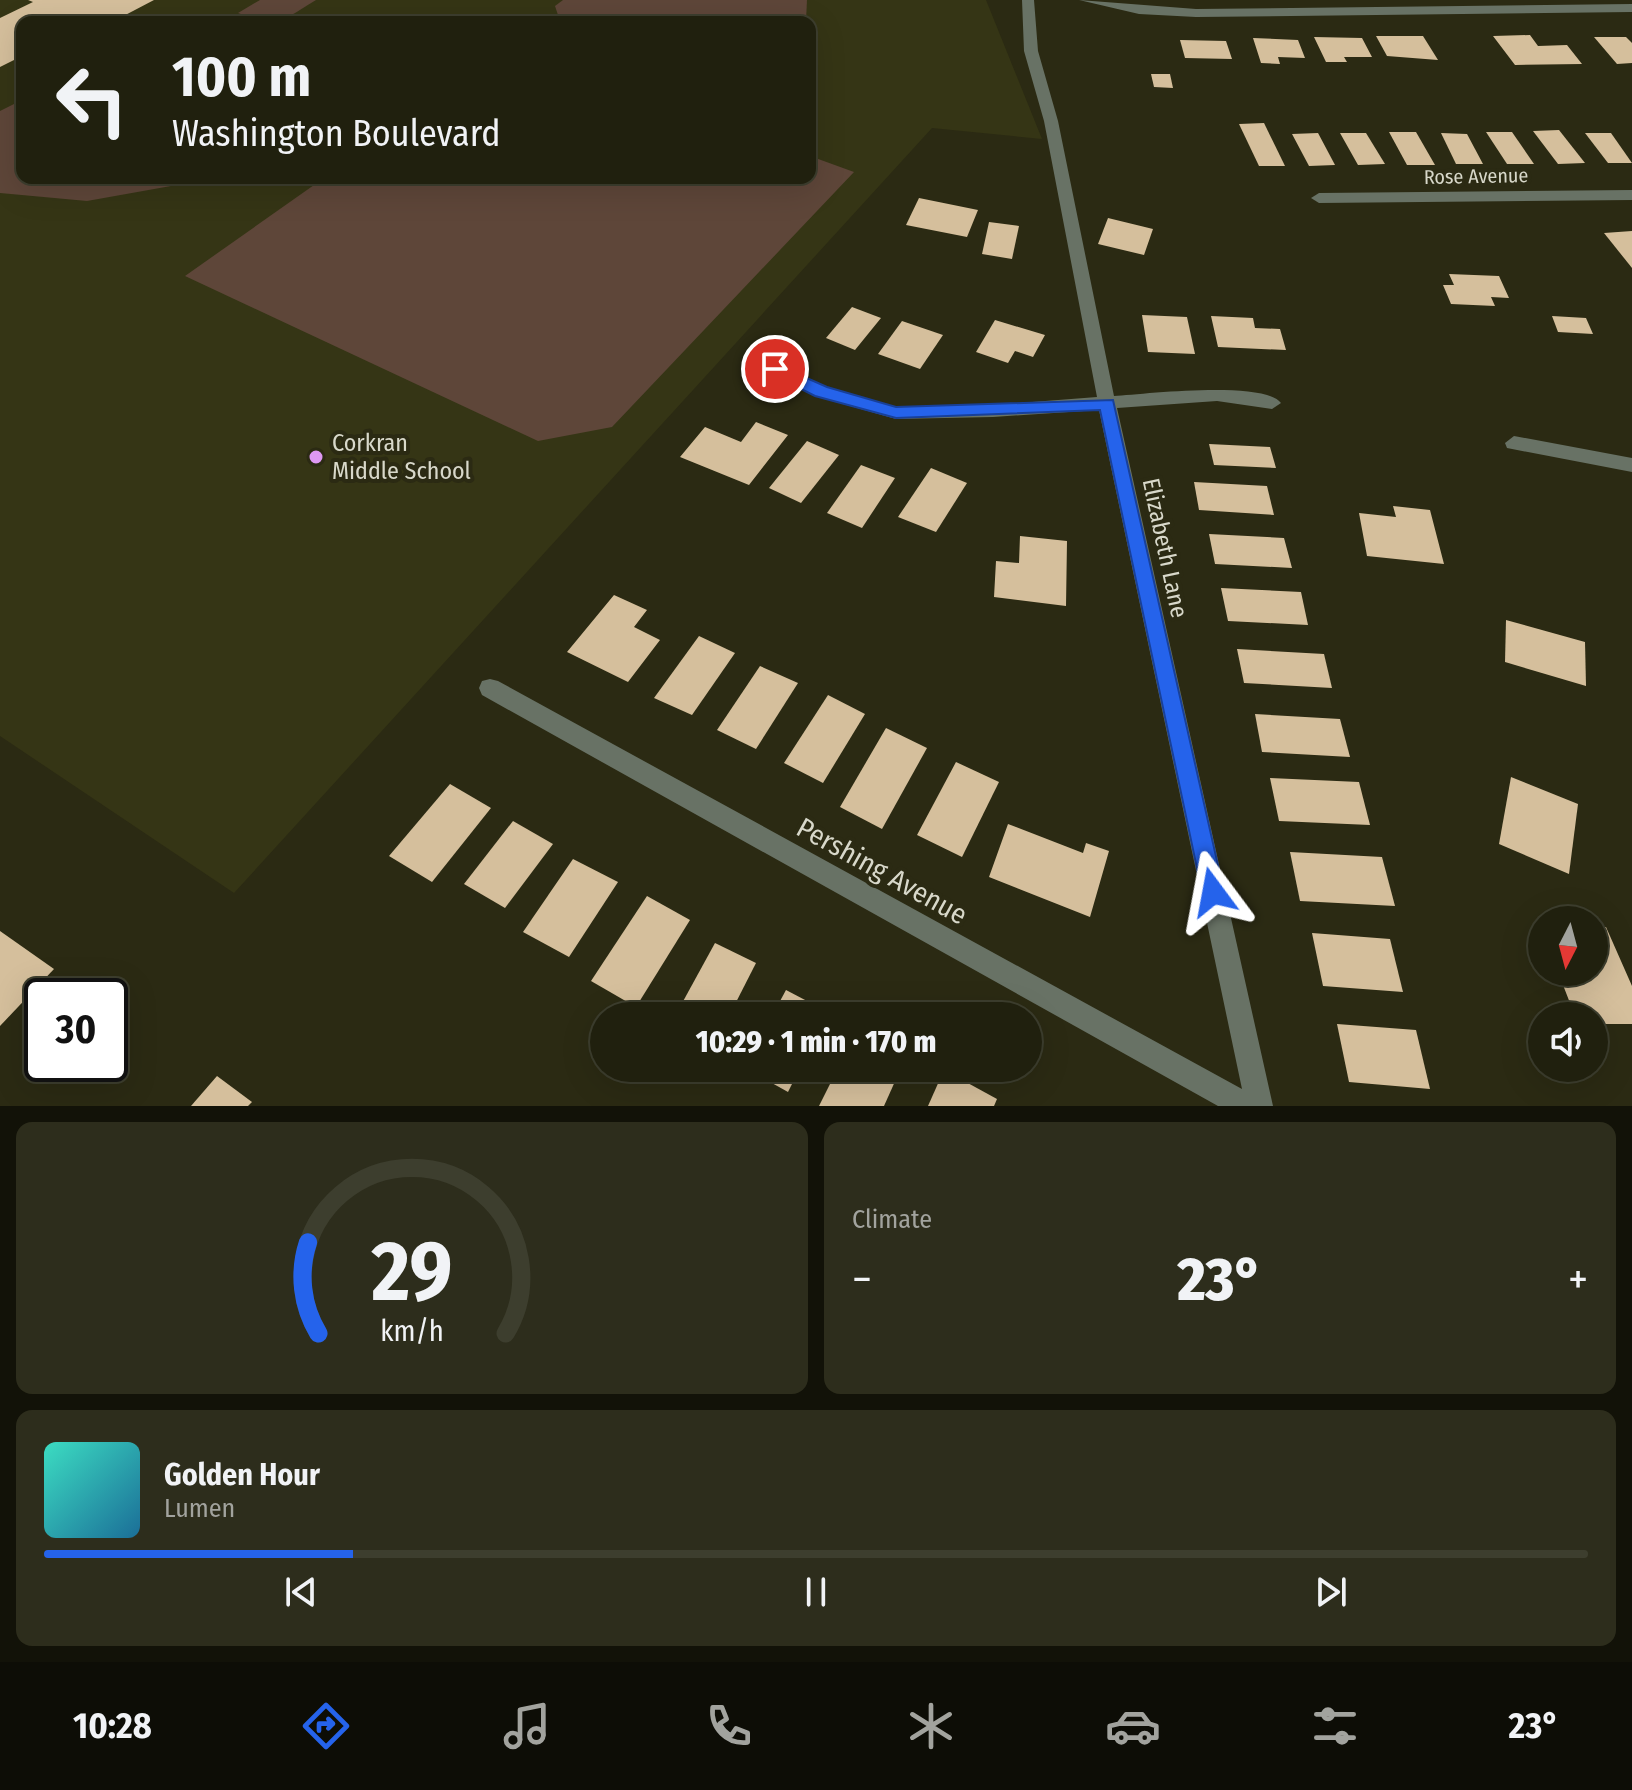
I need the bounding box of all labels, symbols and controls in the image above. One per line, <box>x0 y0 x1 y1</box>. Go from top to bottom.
text: 100 m <box>172 44 311 111</box>
icon: left <box>40 48 144 152</box>
text: Washington Boulevard <box>172 112 501 156</box>
street label: Rose Avenue <box>1424 163 1528 189</box>
pin <box>741 335 809 403</box>
icon: arrive <box>753 347 797 391</box>
place label: Corkran Middle School <box>332 429 471 485</box>
marker: Corkran Middle School <box>307 448 325 466</box>
street label: Elizabeth Lane <box>1137 476 1193 620</box>
street label: Pershing Avenue <box>791 811 973 931</box>
position arrow <box>1171 850 1255 934</box>
north arrow <box>1528 906 1608 986</box>
map controls <box>1528 906 1608 1082</box>
speed limit sign: 30 <box>24 978 128 1082</box>
button: sound <box>1528 1002 1608 1082</box>
text: 10:29 · 1 min · 170 m <box>696 1024 936 1060</box>
text: Climate <box>852 1204 932 1235</box>
text: 29 <box>370 1222 453 1322</box>
text: 23° <box>1177 1244 1262 1316</box>
text: − <box>852 1253 872 1306</box>
text: + <box>1568 1253 1588 1306</box>
text: km/h <box>380 1314 444 1349</box>
text: Golden Hour <box>164 1457 320 1493</box>
text: Lumen <box>164 1493 235 1524</box>
icon: previous <box>279 1570 323 1614</box>
icon: pause <box>794 1570 838 1614</box>
icon: next <box>1309 1570 1353 1614</box>
icon: directions <box>298 1698 354 1754</box>
icon: music <box>499 1698 555 1754</box>
icon: phone <box>701 1698 757 1754</box>
icon: climate <box>903 1698 959 1754</box>
icon: car <box>1105 1698 1161 1754</box>
icon: filters <box>1307 1698 1363 1754</box>
text: 10:28 <box>73 1704 152 1748</box>
text: 23° <box>1509 1704 1559 1748</box>

